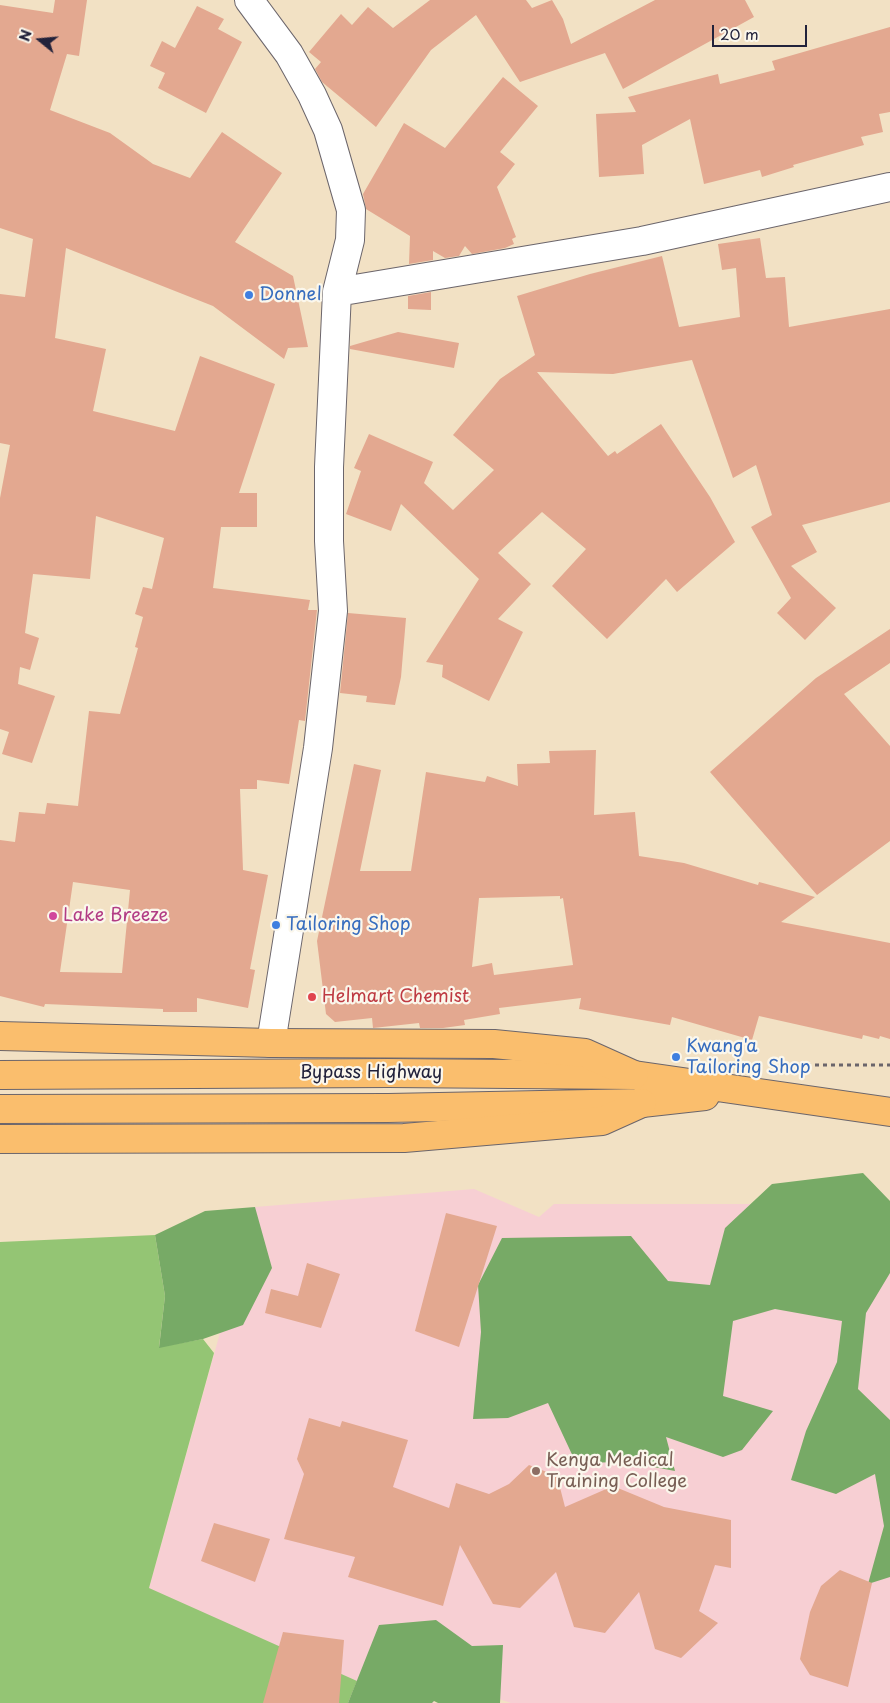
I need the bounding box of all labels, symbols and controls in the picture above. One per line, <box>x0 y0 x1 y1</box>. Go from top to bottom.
north arrow <box>15 15 65 65</box>
scale bar <box>715 15 810 47</box>
text: 20 m <box>720 22 759 45</box>
text: N <box>14 27 37 44</box>
place label: Donnel <box>259 284 322 306</box>
marker: Donnel <box>243 289 255 301</box>
place label: Lake Breeze <box>63 905 168 927</box>
marker: Lake Breeze <box>47 910 59 922</box>
place label: Tailoring Shop <box>286 914 411 936</box>
marker: Tailoring Shop <box>270 919 282 931</box>
place label: Helmart Chemist <box>322 986 469 1008</box>
marker: Helmart Chemist <box>306 991 318 1003</box>
place label: Kwang'a Tailoring Shop <box>686 1036 811 1078</box>
marker: Kwang'a Tailoring Shop <box>670 1051 682 1063</box>
street label: Bypass Highway <box>300 1062 442 1084</box>
place label: Kenya Medical Training College <box>546 1450 687 1492</box>
marker: Kenya Medical Training College <box>530 1465 542 1477</box>

